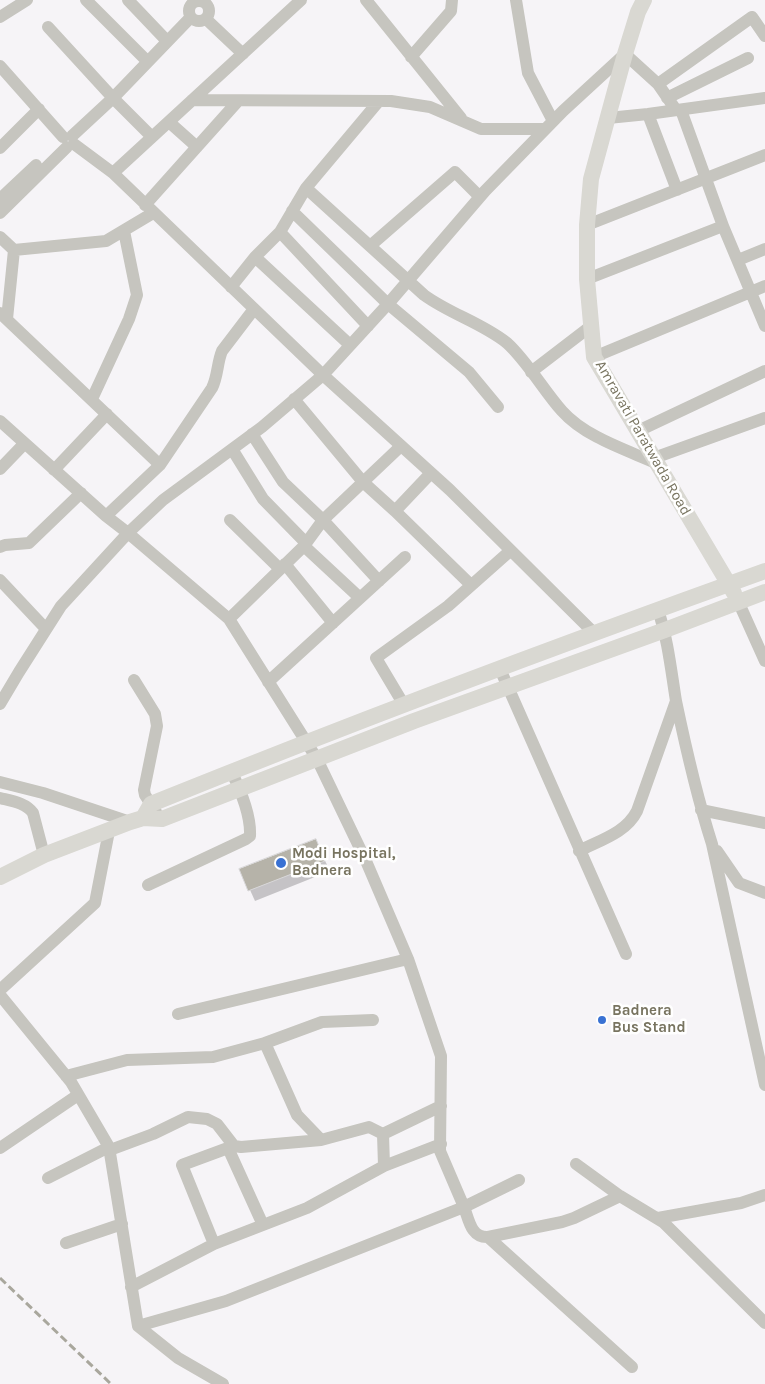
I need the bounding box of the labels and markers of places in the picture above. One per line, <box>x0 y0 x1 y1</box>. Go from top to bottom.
place label: Modi Hospital, Badnera <box>292 845 396 880</box>
marker: Modi Hospital, Badnera <box>274 856 288 870</box>
place label: Badnera Bus Stand <box>612 1002 686 1037</box>
marker: Badnera Bus Stand <box>596 1014 608 1026</box>

